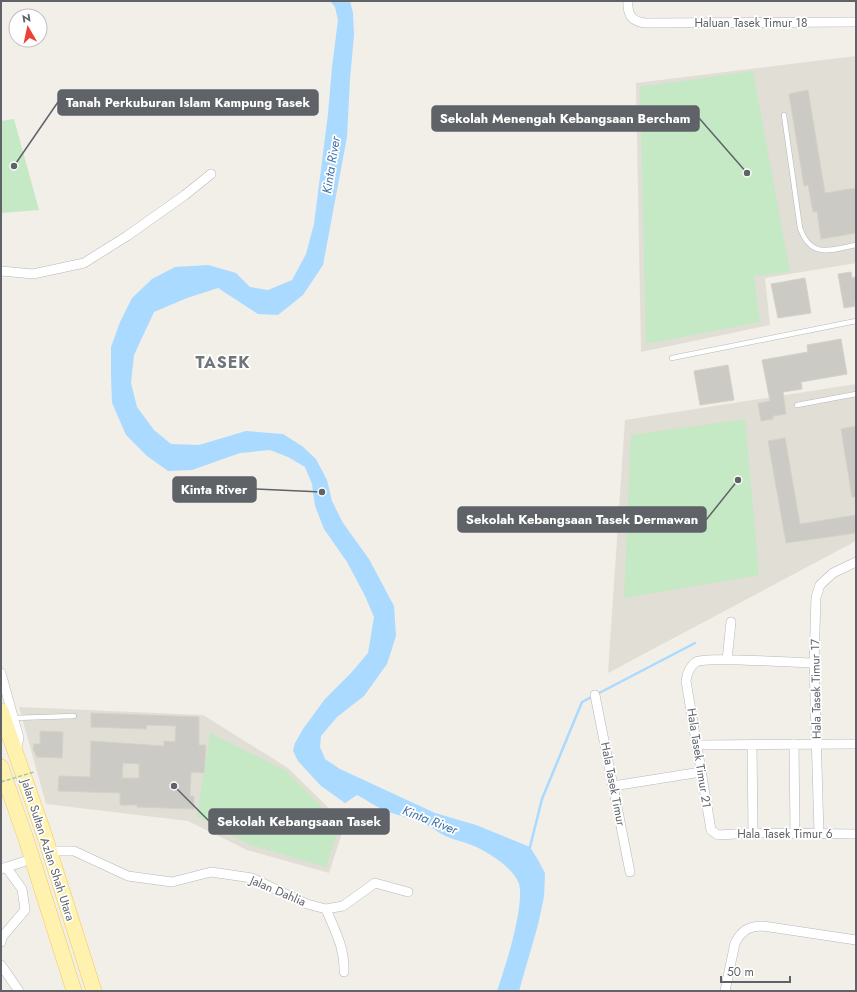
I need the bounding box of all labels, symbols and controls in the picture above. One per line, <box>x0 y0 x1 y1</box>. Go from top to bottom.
north arrow <box>8 8 48 48</box>
text: N <box>21 10 32 27</box>
street label: Haluan Tasek Timur 18 <box>694 14 808 32</box>
callout: Tanah Perkuburan Islam Kampung Tasek <box>58 90 318 115</box>
text: Tanah Perkuburan Islam Kampung Tasek <box>66 93 310 112</box>
callout: Sekolah Menengah Kebangsaan Bercham <box>432 106 699 131</box>
text: Sekolah Menengah Kebangsaan Bercham <box>440 109 690 128</box>
water label: Kinta River <box>317 134 345 195</box>
district label: TASEK <box>196 351 250 374</box>
callout: Kinta River <box>173 477 256 502</box>
text: Kinta River <box>181 480 248 499</box>
callout: Sekolah Kebangsaan Tasek Dermawan <box>458 507 706 532</box>
text: Sekolah Kebangsaan Tasek Dermawan <box>466 510 698 529</box>
street label: Hala Tasek Timur 17 <box>806 638 826 739</box>
street label: Hala Tasek Timur 21 <box>682 707 716 809</box>
street label: Hala Tasek Timur <box>596 741 630 828</box>
street label: Jalan Sultan Azlan Shah Utara <box>16 775 80 924</box>
water label: Kinta River <box>400 801 461 839</box>
callout: Sekolah Kebangsaan Tasek <box>209 809 389 834</box>
text: Sekolah Kebangsaan Tasek <box>217 812 382 831</box>
street label: Hala Tasek Timur 6 <box>737 825 833 843</box>
street label: Jalan Dahlia <box>246 870 309 911</box>
scale bar <box>721 958 790 984</box>
text: 50 m <box>727 963 754 981</box>

